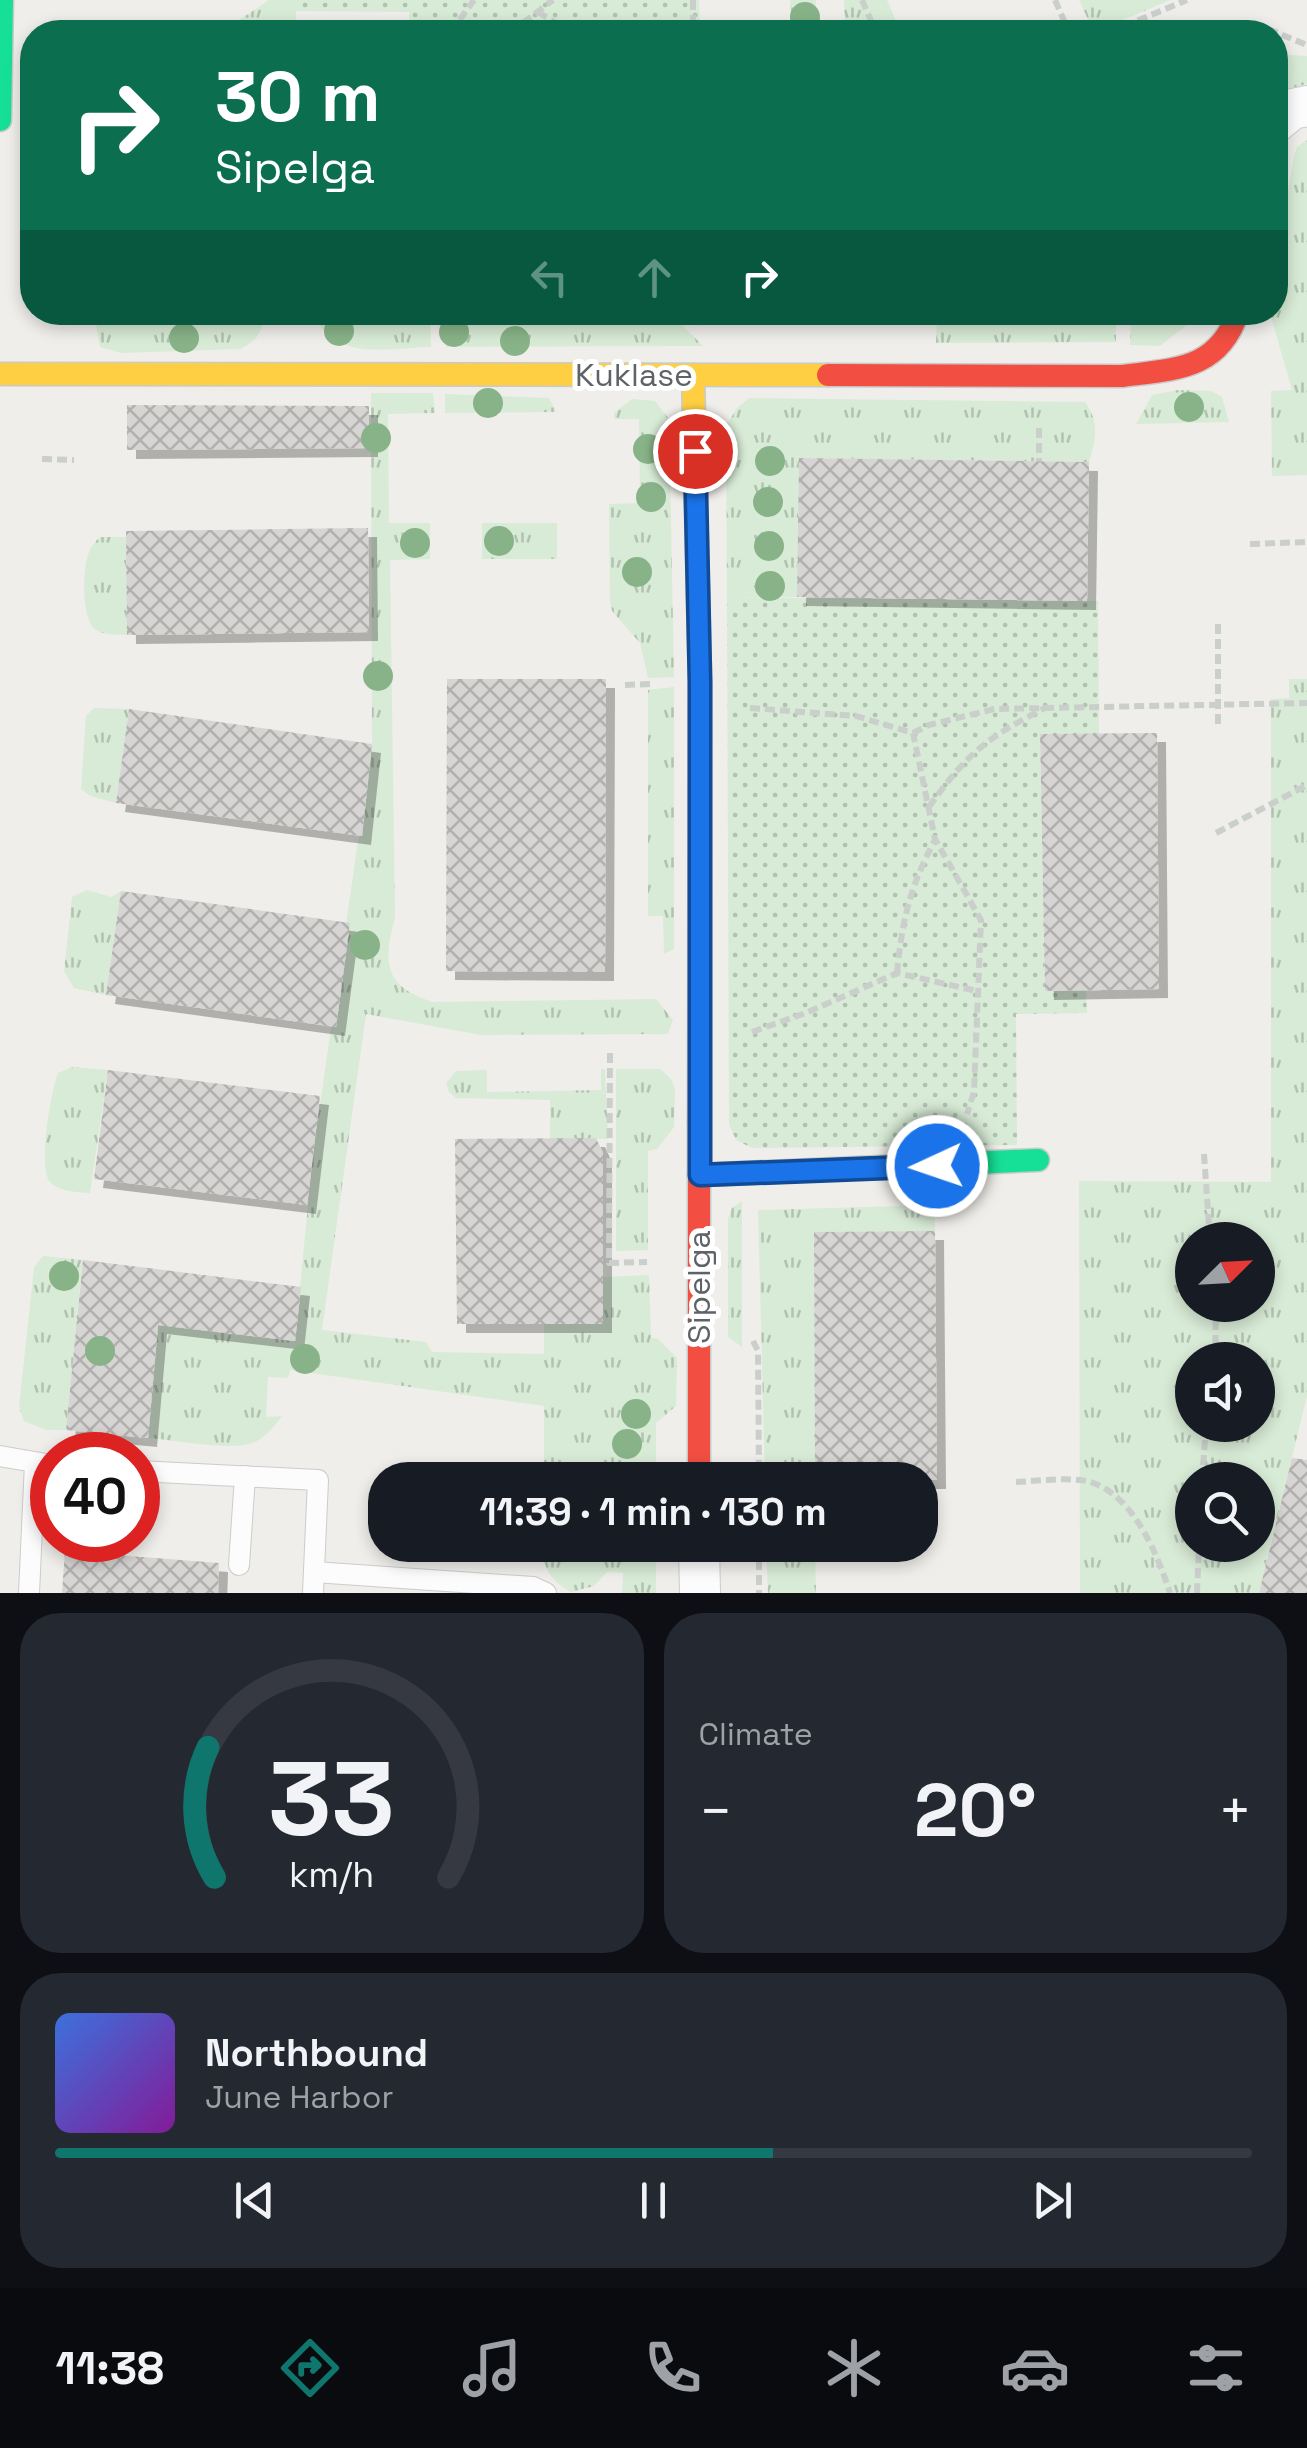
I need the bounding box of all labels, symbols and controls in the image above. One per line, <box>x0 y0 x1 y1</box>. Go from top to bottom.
text: 30 m <box>215 52 380 141</box>
icon: right <box>50 60 180 190</box>
text: Sipelga <box>215 139 375 196</box>
icon: left <box>522 250 577 305</box>
icon: ahead <box>627 250 682 305</box>
icon: right <box>732 250 787 305</box>
street label: Kuklase <box>575 355 693 395</box>
pin <box>653 409 738 494</box>
icon: arrive <box>668 424 723 479</box>
position arrow <box>885 1114 989 1218</box>
north arrow <box>1175 1222 1275 1322</box>
map controls <box>1175 1222 1275 1562</box>
street label: Sipelga <box>679 1230 719 1344</box>
button: sound <box>1175 1342 1275 1442</box>
speed limit sign: 40 <box>30 1432 160 1562</box>
button: search <box>1175 1462 1275 1562</box>
text: 11:39 · 1 min · 130 m <box>479 1488 827 1536</box>
text: Climate <box>699 1714 813 1754</box>
text: 33 <box>269 1733 395 1865</box>
text: 20° <box>914 1762 1037 1858</box>
text: − <box>699 1776 733 1846</box>
text: + <box>1218 1776 1252 1846</box>
text: km/h <box>289 1852 374 1897</box>
text: Northbound <box>205 2029 428 2077</box>
text: June Harbor <box>205 2077 393 2117</box>
icon: previous <box>227 2173 282 2228</box>
icon: pause <box>626 2173 681 2228</box>
icon: next <box>1025 2173 1080 2228</box>
icon: directions <box>275 2333 345 2403</box>
icon: music <box>457 2333 527 2403</box>
icon: phone <box>638 2333 708 2403</box>
icon: climate <box>819 2333 889 2403</box>
icon: car <box>1000 2333 1070 2403</box>
icon: filters <box>1181 2333 1251 2403</box>
text: 11:38 <box>56 2340 164 2397</box>

